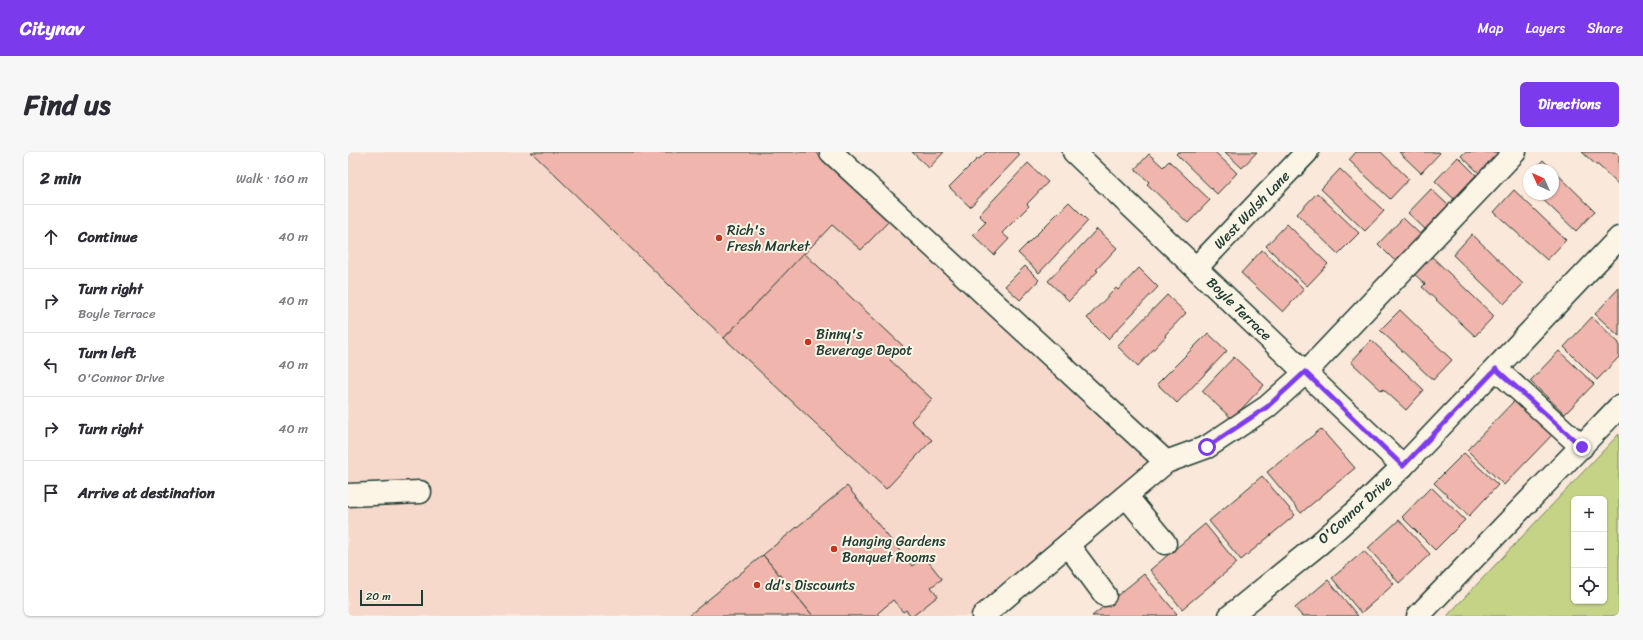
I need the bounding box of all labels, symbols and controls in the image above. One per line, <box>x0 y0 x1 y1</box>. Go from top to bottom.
text: Citynav <box>20 12 84 45</box>
text: Map <box>1478 16 1503 41</box>
text: Layers <box>1525 16 1565 41</box>
text: Share <box>1587 16 1623 41</box>
text: Find us <box>24 80 111 129</box>
button: Directions <box>1520 82 1619 127</box>
text: 2 min <box>40 163 81 193</box>
north arrow <box>1523 164 1559 200</box>
street label: West Walsh Lane <box>1208 165 1296 255</box>
text: Walk · 160 m <box>236 167 308 190</box>
place label: Rich's Fresh Market <box>727 218 811 259</box>
text: Continue <box>78 224 138 250</box>
text: 40 m <box>278 225 308 248</box>
icon: ahead <box>40 226 62 248</box>
marker: Rich's Fresh Market <box>714 233 724 243</box>
street label: Boyle Terrace <box>1200 271 1278 347</box>
text: Turn right <box>78 276 143 302</box>
text: 40 m <box>278 289 308 312</box>
icon: right <box>40 290 62 312</box>
text: Boyle Terrace <box>78 302 156 325</box>
place label: Binny's Beverage Depot <box>816 322 912 363</box>
marker: Binny's Beverage Depot <box>803 337 813 347</box>
text: Turn left <box>78 340 136 366</box>
text: 40 m <box>278 353 308 376</box>
icon: left <box>40 354 62 376</box>
text: O'Connor Drive <box>78 366 165 389</box>
text: Turn right <box>78 416 143 442</box>
text: 40 m <box>278 417 308 440</box>
icon: right <box>40 418 62 440</box>
route start <box>1198 438 1216 456</box>
route end <box>1573 438 1591 456</box>
street label: O'Connor Drive <box>1312 469 1398 551</box>
text: Arrive at destination <box>78 480 215 506</box>
icon: arrive <box>40 482 62 504</box>
map controls <box>1571 496 1607 604</box>
button: + <box>1571 496 1607 532</box>
place label: Hanging Gardens Banquet Rooms <box>842 529 946 570</box>
button: − <box>1571 532 1607 568</box>
marker: Hanging Gardens Banquet Rooms <box>829 544 839 554</box>
button: locate <box>1571 568 1607 604</box>
place label: dd's Discounts <box>765 573 855 598</box>
marker: dd's Discounts <box>752 580 762 590</box>
text: 20 m <box>366 587 391 606</box>
scale bar <box>360 588 423 607</box>

